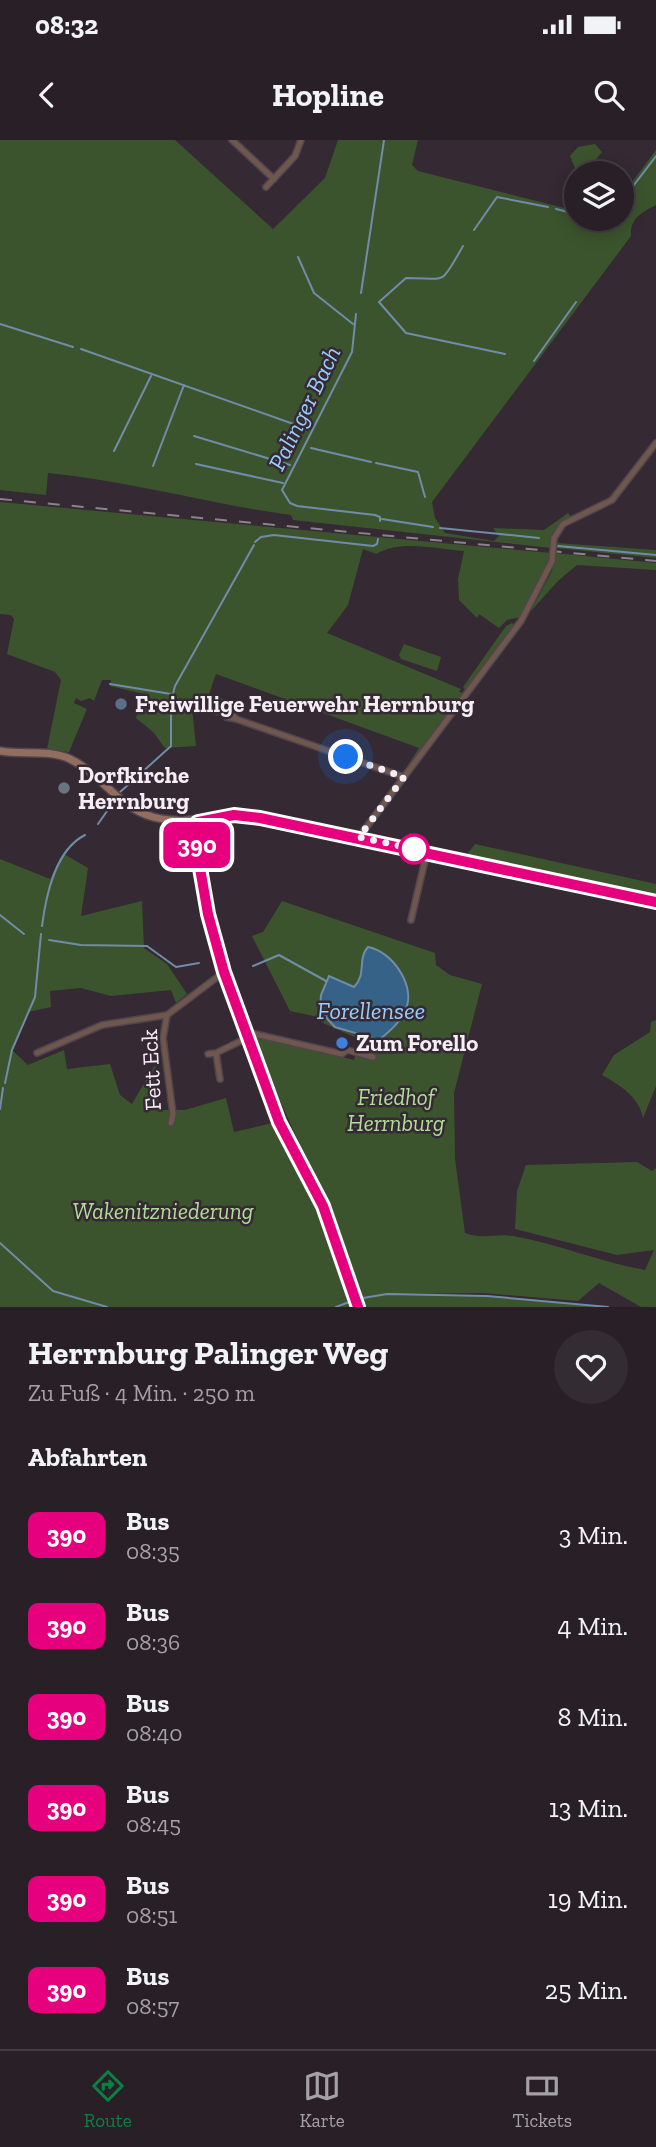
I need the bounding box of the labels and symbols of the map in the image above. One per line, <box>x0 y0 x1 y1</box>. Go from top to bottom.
water label: Palinger Bach <box>261 341 347 475</box>
place label: Freiwillige Feuerwehr Herrnburg <box>135 690 474 718</box>
marker: Freiwillige Feuerwehr Herrnburg <box>113 696 129 712</box>
your location <box>328 739 363 774</box>
place label: Dorfkirche Herrnburg <box>78 761 189 815</box>
marker: Dorfkirche Herrnburg <box>56 780 72 796</box>
line badge: 390 <box>157 822 237 868</box>
unlabelled marker <box>399 834 429 864</box>
water label: Forellensee <box>317 996 425 1025</box>
street label: Fett Eck <box>135 1028 167 1111</box>
place label: Zum Forello <box>356 1029 478 1057</box>
marker: Zum Forello <box>334 1035 350 1051</box>
park label: Friedhof Herrnburg <box>347 1083 445 1137</box>
park label: Wakenitzniederung <box>72 1197 254 1225</box>

